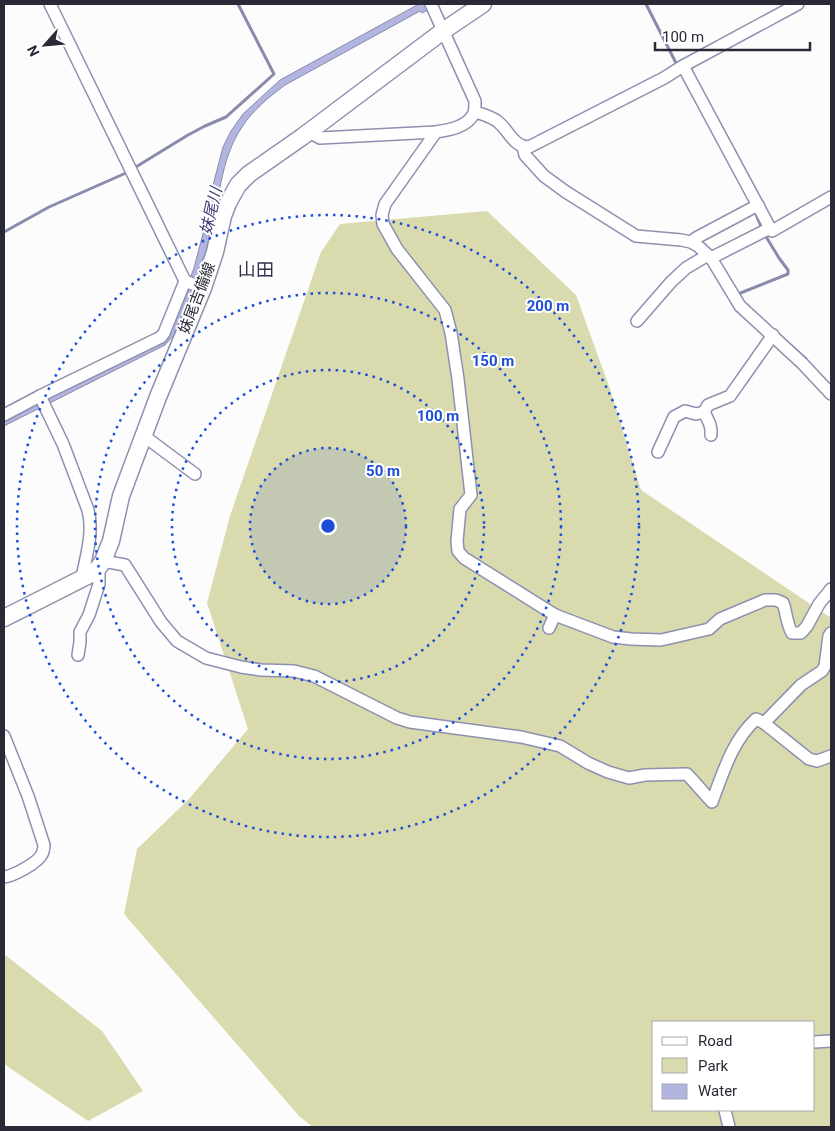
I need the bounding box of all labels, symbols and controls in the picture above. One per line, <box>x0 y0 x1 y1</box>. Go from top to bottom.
north arrow <box>20 20 70 70</box>
scale bar <box>655 20 810 52</box>
text: 100 m <box>662 28 704 46</box>
text: N <box>24 43 43 59</box>
water label: 妹尾川 <box>196 184 226 237</box>
district label: 山田 <box>238 259 274 280</box>
street label: 妹尾吉備線 <box>175 260 219 336</box>
text: 200 m <box>527 297 569 315</box>
text: 150 m <box>472 352 514 370</box>
text: 100 m <box>417 407 459 425</box>
text: 50 m <box>366 462 400 480</box>
centre of rings <box>319 517 337 535</box>
legend <box>652 1021 815 1111</box>
text: Road <box>698 1032 732 1050</box>
text: Park <box>698 1057 729 1075</box>
text: Water <box>698 1082 737 1100</box>

